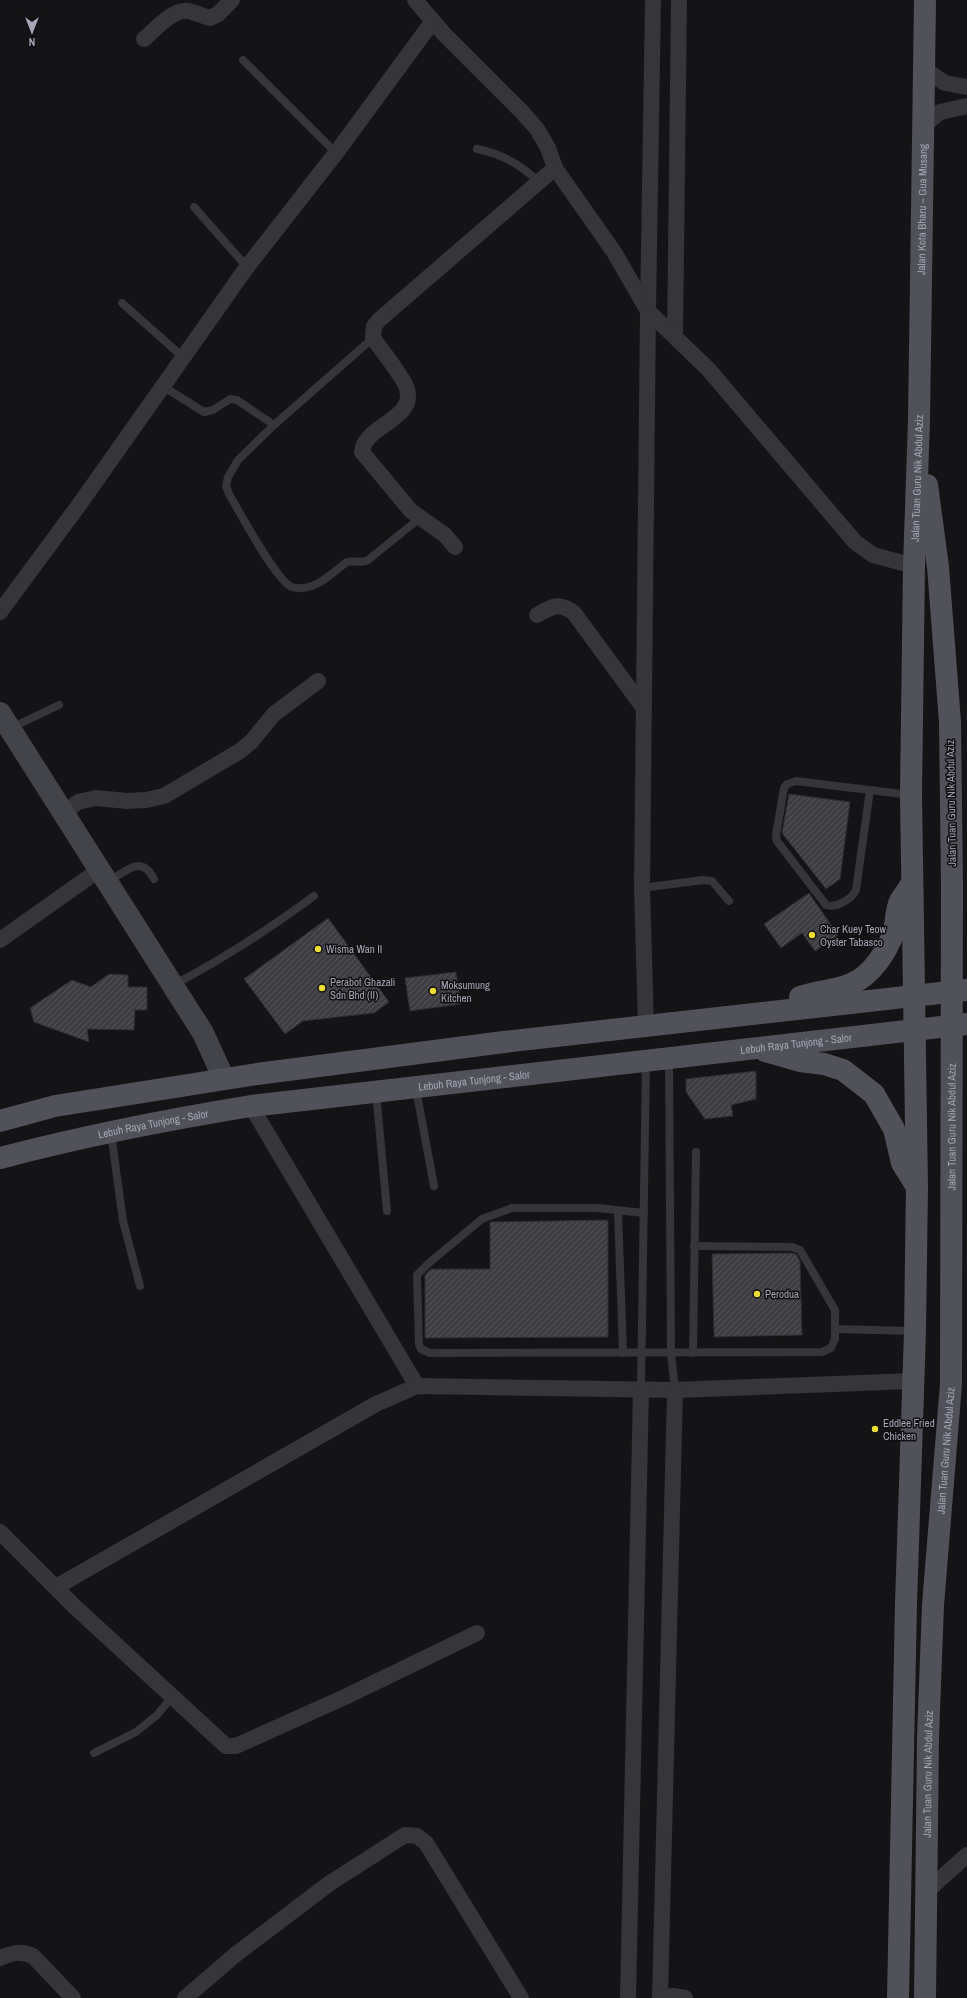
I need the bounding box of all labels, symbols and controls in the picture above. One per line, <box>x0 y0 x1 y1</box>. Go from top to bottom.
north arrow <box>12 12 52 52</box>
text: N <box>29 35 35 49</box>
street label: Jalan Kota Bharu – Gua Musang <box>914 144 930 275</box>
street label: Jalan Tuan Guru Nik Abdul Aziz <box>908 414 926 542</box>
street label: Jalan Tuan Guru Nik Abdul Aziz <box>943 739 959 867</box>
place label: Char Kuey Teow Oyster Tabasco <box>820 922 887 949</box>
marker: Char Kuey Teow Oyster Tabasco <box>807 930 817 940</box>
place label: Wisma Wan II <box>326 942 382 956</box>
marker: Wisma Wan II <box>313 944 323 954</box>
place label: Perabot Ghazali Sdn Bhd (II) <box>330 975 395 1002</box>
place label: Moksumung Kitchen <box>441 978 490 1005</box>
marker: Perabot Ghazali Sdn Bhd (II) <box>317 983 327 993</box>
marker: Moksumung Kitchen <box>428 986 438 996</box>
street label: Lebuh Raya Tunjong - Salor <box>739 1030 853 1057</box>
street label: Jalan Tuan Guru Nik Abdul Aziz <box>944 1063 959 1190</box>
street label: Lebuh Raya Tunjong - Salor <box>418 1067 531 1094</box>
street label: Lebuh Raya Tunjong - Salor <box>97 1106 209 1141</box>
place label: Perodua <box>765 1287 799 1301</box>
marker: Perodua <box>752 1289 762 1299</box>
street label: Jalan Tuan Guru Nik Abdul Aziz <box>933 1386 958 1515</box>
place label: Eddlee Fried Chicken <box>883 1416 935 1443</box>
marker: Eddlee Fried Chicken <box>870 1424 880 1434</box>
street label: Jalan Tuan Guru Nik Abdul Aziz <box>920 1710 936 1838</box>

